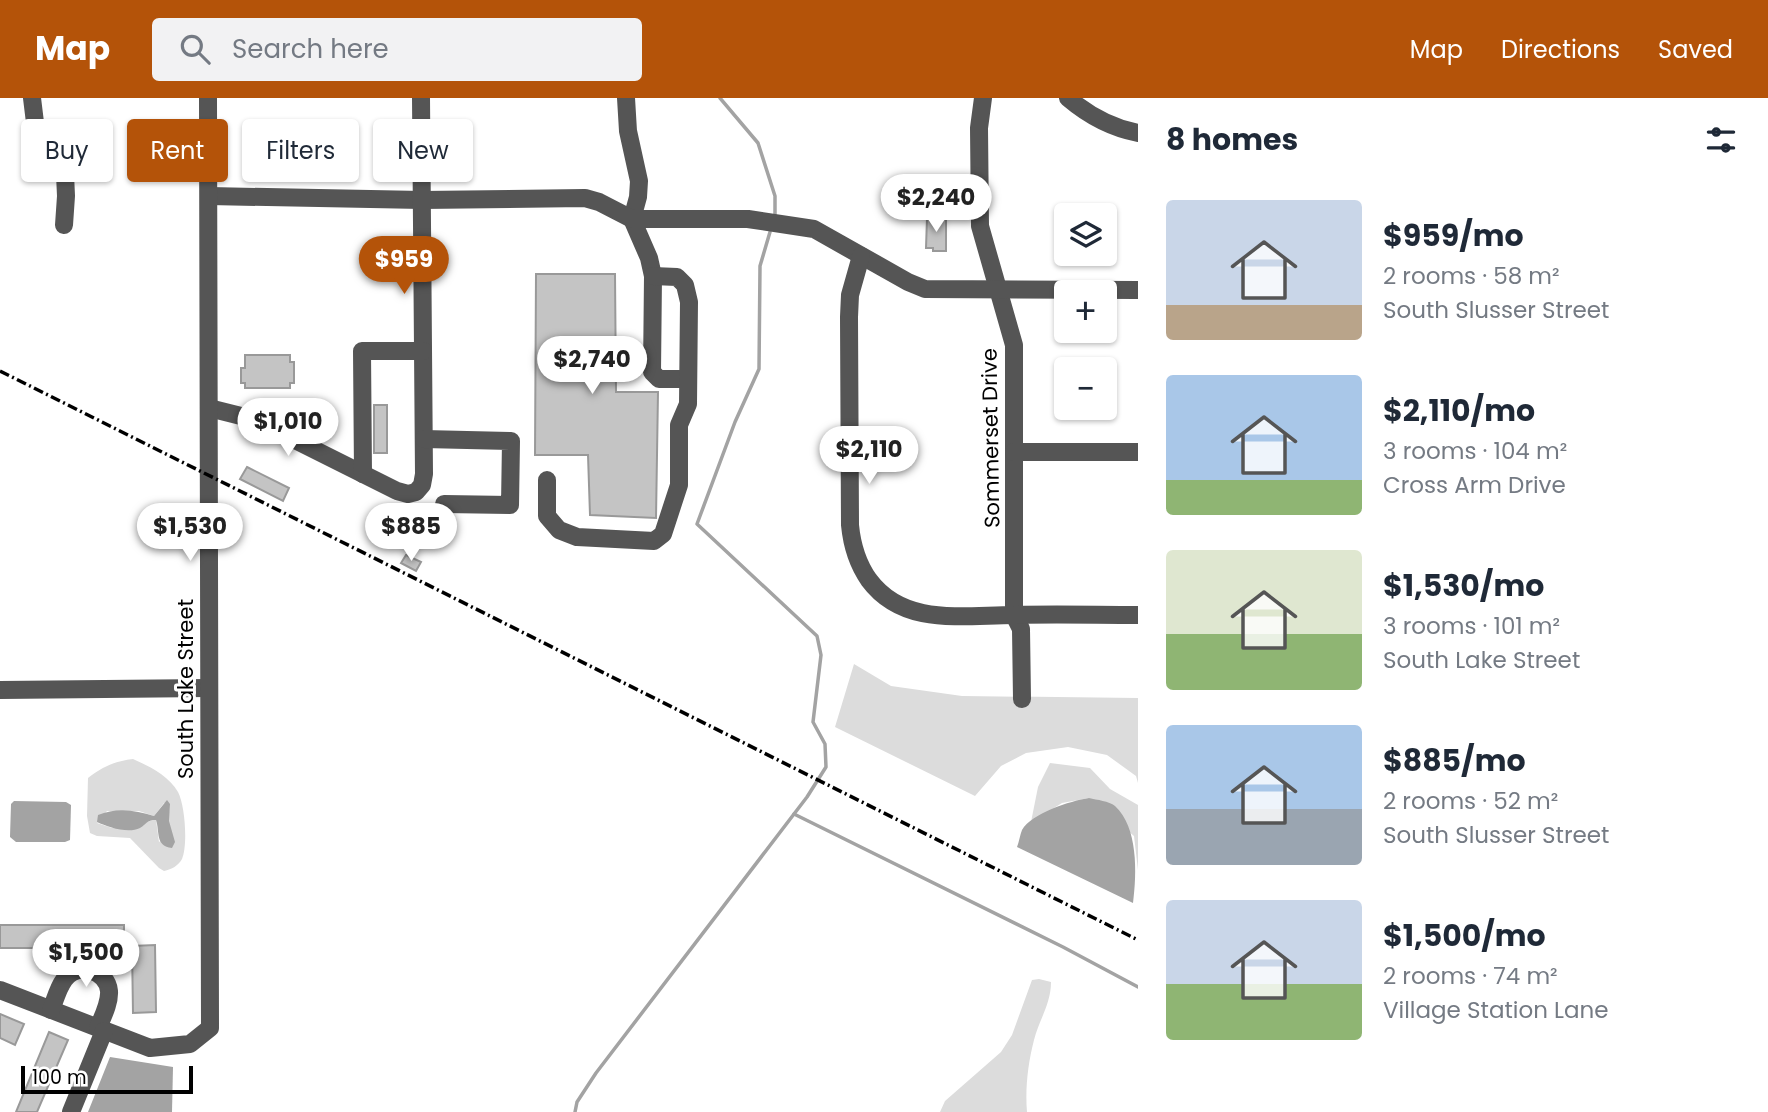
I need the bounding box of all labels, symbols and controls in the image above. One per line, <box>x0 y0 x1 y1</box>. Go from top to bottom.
search box <box>152 18 642 81</box>
text: Map <box>35 25 110 72</box>
icon: search <box>176 30 214 68</box>
text: Search here <box>232 31 389 67</box>
text: Map <box>1410 33 1463 66</box>
text: Directions <box>1501 33 1620 66</box>
text: Saved <box>1658 33 1733 66</box>
text: 8 homes <box>1166 118 1298 161</box>
chip: Buy <box>21 119 113 182</box>
chip: Rent <box>127 119 228 182</box>
chip: Filters <box>242 119 359 182</box>
chip: New <box>373 119 473 182</box>
icon: filters <box>1702 121 1740 159</box>
pin: $2,240 <box>879 174 993 234</box>
text: $2,240 <box>897 181 975 213</box>
map controls <box>1054 203 1117 420</box>
button: layers <box>1054 203 1117 266</box>
text: $959/mo <box>1383 214 1524 257</box>
icon: home <box>1222 228 1306 312</box>
pin: $959 <box>363 236 445 296</box>
text: $959 <box>375 243 433 275</box>
text: 2 rooms · 58 m² <box>1383 260 1560 292</box>
button: + <box>1054 280 1117 343</box>
text: South Slusser Street <box>1383 294 1609 326</box>
pin: $2,740 <box>535 336 649 396</box>
text: $2,740 <box>553 343 631 375</box>
street label: Sommerset Drive <box>974 348 1007 528</box>
button: − <box>1054 357 1117 420</box>
text: $2,110/mo <box>1383 389 1535 432</box>
pin: $1,010 <box>231 398 345 458</box>
icon: home <box>1222 403 1306 487</box>
text: $1,010 <box>253 405 323 437</box>
pin: $2,110 <box>812 426 926 486</box>
text: $2,110 <box>835 433 903 465</box>
text: 3 rooms · 104 m² <box>1383 435 1567 467</box>
text: Cross Arm Drive <box>1383 469 1566 501</box>
pin: $1,530 <box>133 504 247 563</box>
pin: $885 <box>370 504 452 563</box>
text: $1,530 <box>153 510 227 542</box>
text: $885 <box>381 510 441 542</box>
text: $1,530/mo <box>1383 564 1544 607</box>
icon: home <box>1222 578 1306 662</box>
street label: South Lake Street <box>171 599 200 779</box>
text: 3 rooms · 101 m² <box>1383 610 1560 642</box>
text: South Lake Street <box>1383 644 1580 676</box>
text: $885/mo <box>1383 739 1526 782</box>
icon: home <box>1222 753 1306 837</box>
text: 2 rooms · 52 m² <box>1383 785 1558 817</box>
text: South Slusser Street <box>1383 819 1609 851</box>
text: $1,500/mo <box>1383 914 1546 957</box>
icon: home <box>1222 928 1306 1012</box>
pin: $1,500 <box>29 930 143 989</box>
text: $1,500 <box>48 936 124 968</box>
text: 2 rooms · 74 m² <box>1383 960 1558 992</box>
text: Village Station Lane <box>1383 994 1609 1026</box>
scale bar <box>21 1063 192 1095</box>
text: 100 m <box>32 1064 87 1091</box>

